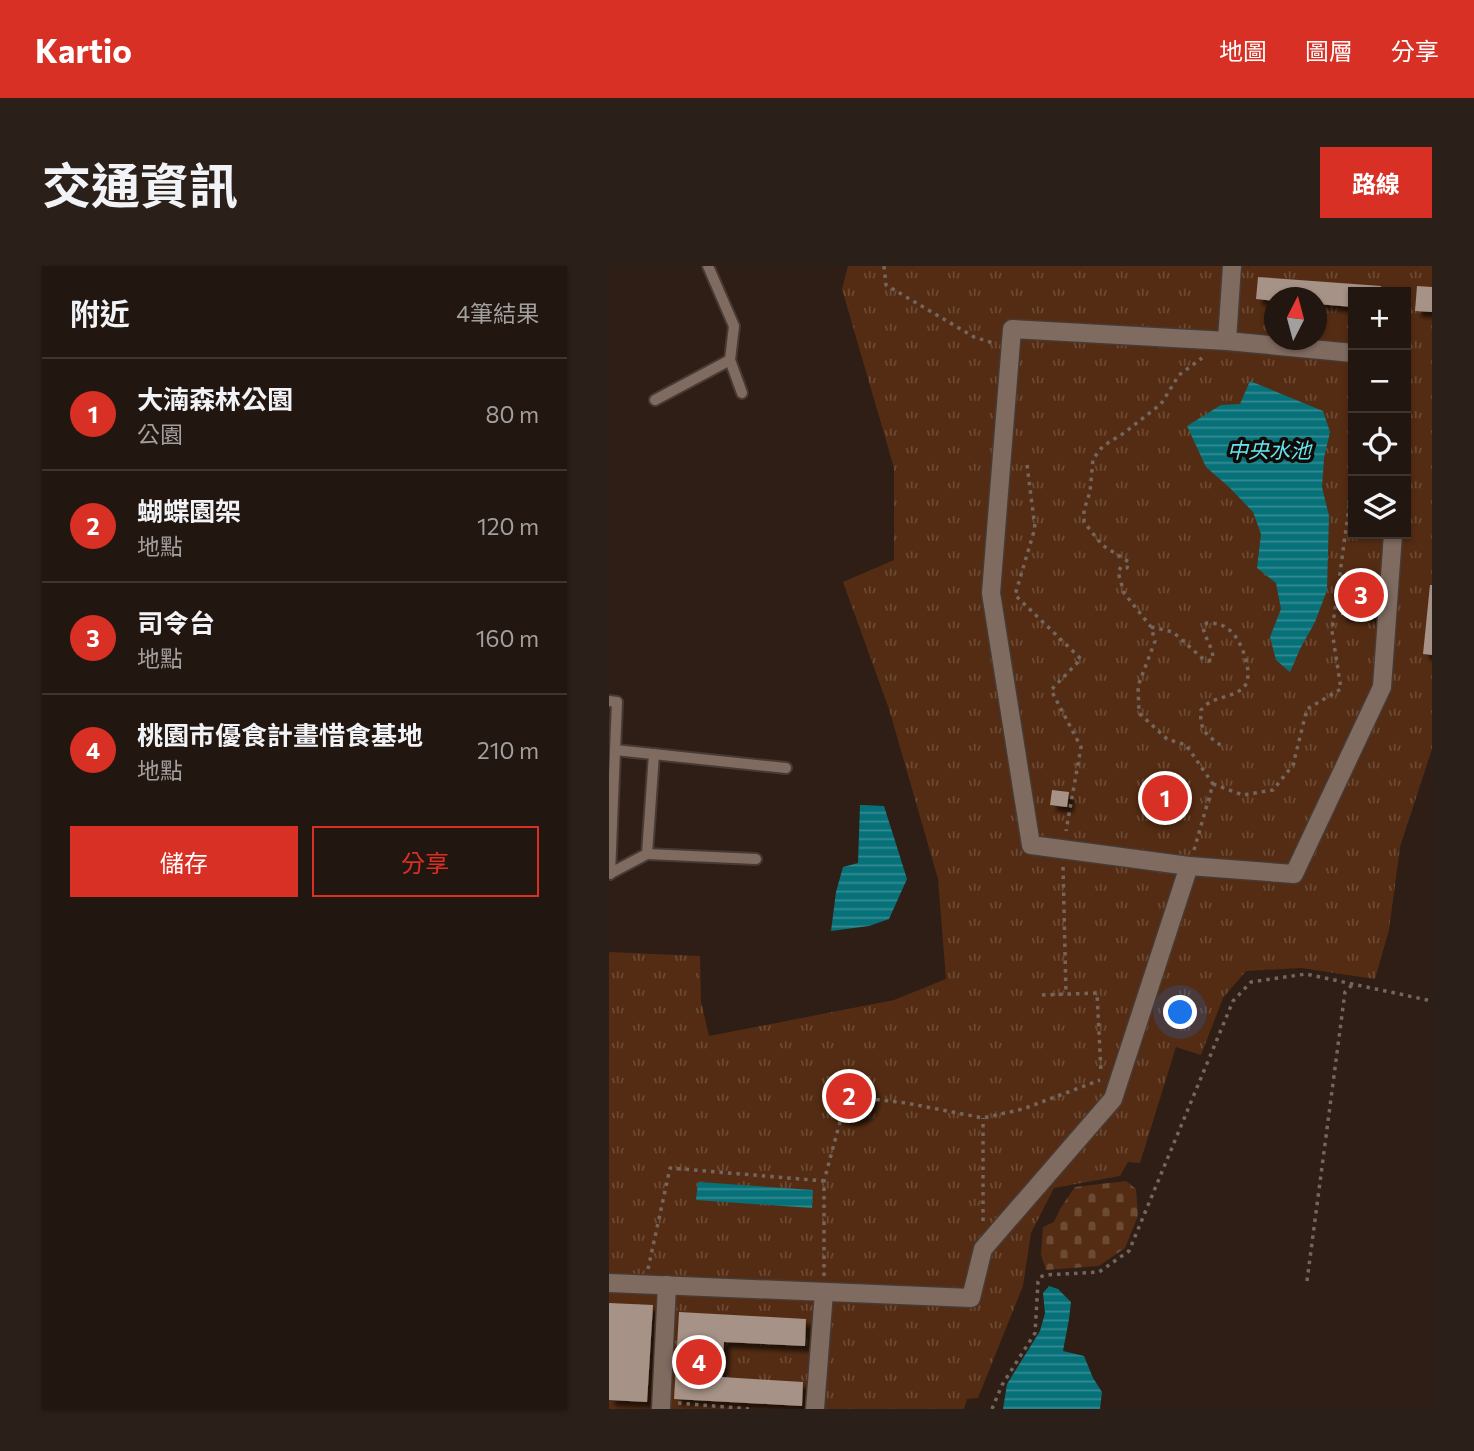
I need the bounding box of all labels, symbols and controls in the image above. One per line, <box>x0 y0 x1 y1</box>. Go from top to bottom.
text: Kartio <box>35 29 132 70</box>
text: 地圖 <box>1219 36 1267 65</box>
text: 圖層 <box>1305 36 1353 65</box>
text: 分享 <box>1391 36 1439 65</box>
button: 路線 <box>1320 147 1432 218</box>
text: 交通資訊 <box>42 154 238 214</box>
north arrow <box>1264 287 1327 350</box>
map controls <box>1348 287 1411 539</box>
button: + <box>1348 287 1411 350</box>
text: 附近 <box>70 294 130 331</box>
text: 4筆結果 <box>456 299 539 327</box>
button: − <box>1348 350 1411 413</box>
text: 大湳森林公園 <box>137 383 293 414</box>
text: 1 <box>88 400 98 428</box>
text: 80 m <box>486 400 539 428</box>
button: locate <box>1348 413 1411 476</box>
text: 公園 <box>137 420 183 448</box>
water label: 中央水池 <box>1227 437 1313 462</box>
button: layers <box>1348 476 1411 539</box>
text: 蝴蝶園架 <box>137 495 241 526</box>
text: 2 <box>86 512 100 540</box>
text: 120 m <box>477 512 539 540</box>
text: 地點 <box>137 532 183 560</box>
pin: 3 <box>1338 569 1384 621</box>
text: 司令台 <box>137 607 215 638</box>
text: 3 <box>86 624 100 652</box>
text: 160 m <box>476 624 539 652</box>
text: 地點 <box>137 644 183 672</box>
text: 桃園市優食計畫惜食基地 <box>137 719 423 750</box>
text: 4 <box>86 736 100 764</box>
text: 210 m <box>477 736 539 764</box>
text: 地點 <box>137 756 183 784</box>
pin: 1 <box>1142 772 1188 824</box>
button: 儲存 <box>70 826 298 897</box>
button: 分享 <box>312 826 539 897</box>
your location <box>1163 995 1197 1029</box>
pin: 2 <box>826 1070 872 1122</box>
pin: 4 <box>676 1336 722 1388</box>

